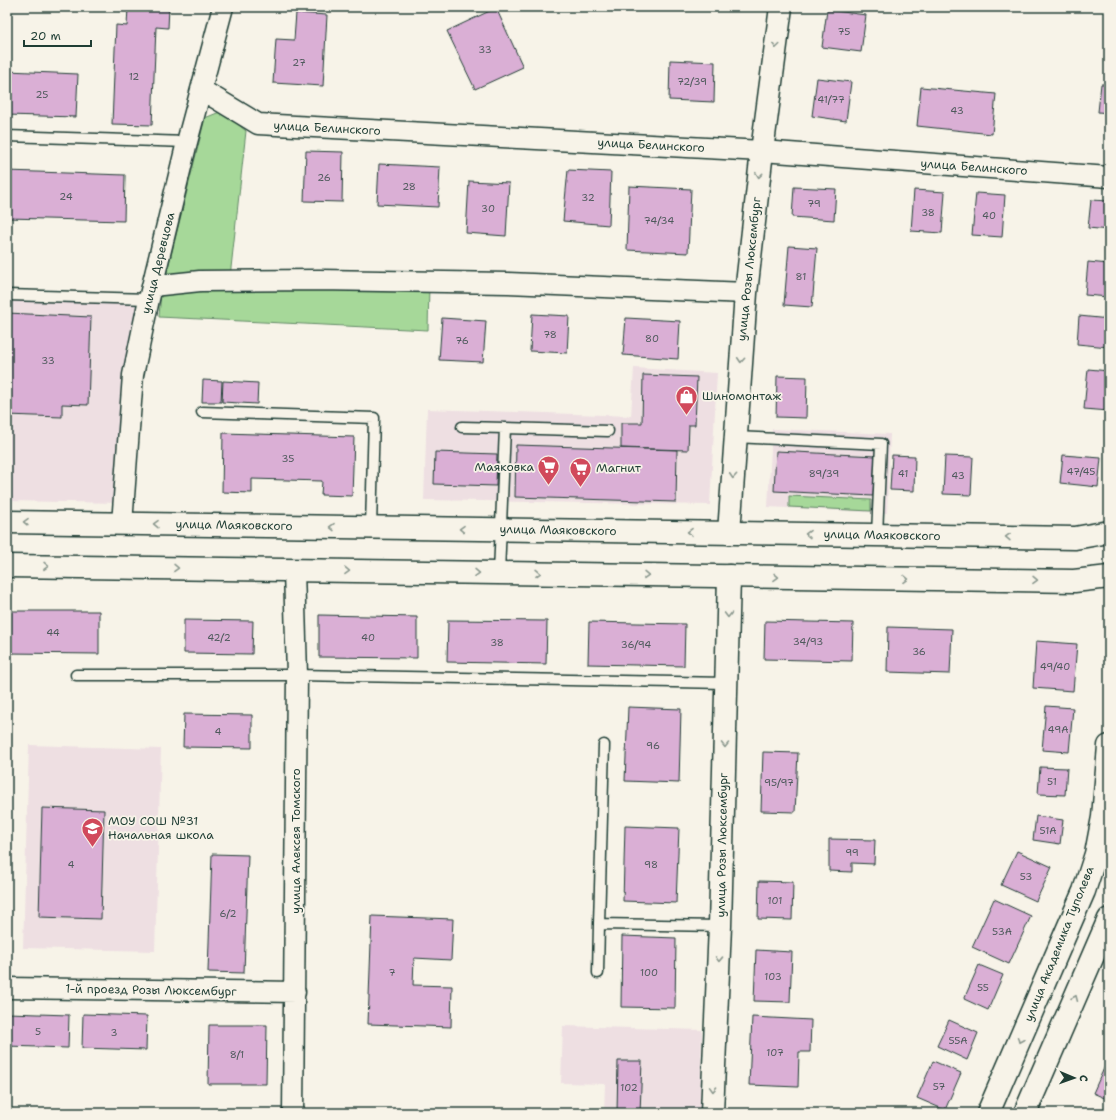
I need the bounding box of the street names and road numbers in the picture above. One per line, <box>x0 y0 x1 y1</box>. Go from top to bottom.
street label: улица Белинского <box>273 117 381 139</box>
street label: улица Белинского <box>597 134 705 156</box>
street label: улица Белинского <box>920 155 1028 179</box>
street label: улица Розы Люксембург <box>733 195 765 342</box>
street label: улица Деревцова <box>138 210 178 315</box>
street label: улица Маяковского <box>175 516 293 534</box>
street label: улица Маяковского <box>499 521 617 539</box>
street label: улица Маяковского <box>823 526 941 544</box>
street label: улица Алексея Томского <box>288 768 304 914</box>
street label: улица Розы Люксембург <box>713 772 731 918</box>
street label: улица Академика Туполева <box>1020 863 1098 1024</box>
street label: 1-й проезд Розы Люксембург <box>65 981 238 1000</box>

